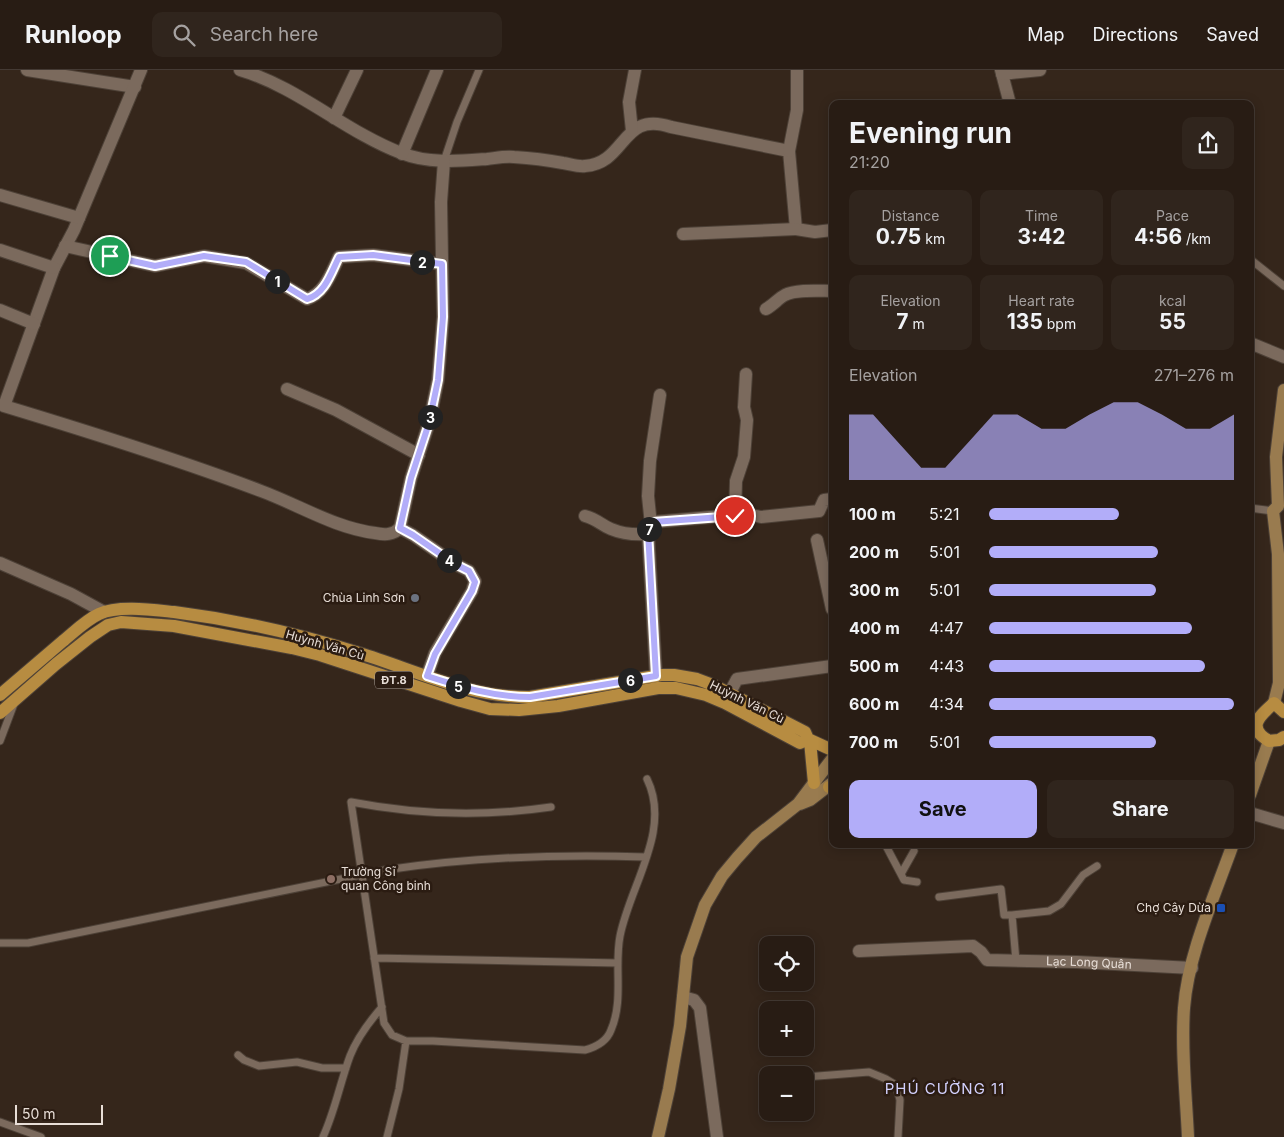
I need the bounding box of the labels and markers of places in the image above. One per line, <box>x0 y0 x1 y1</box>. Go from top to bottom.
pin <box>89 235 131 277</box>
pin: 2 <box>410 250 434 274</box>
pin: 1 <box>264 268 290 294</box>
pin: 3 <box>418 404 442 430</box>
pin <box>714 495 756 537</box>
pin: 7 <box>636 516 662 542</box>
pin: 4 <box>436 548 462 572</box>
place label: Chùa Linh Sơn <box>323 590 405 605</box>
marker: Chùa Linh Sơn <box>409 592 421 604</box>
pin: 6 <box>618 668 642 692</box>
pin: 5 <box>446 674 470 698</box>
place label: Trường Sĩ quan Công binh <box>341 864 431 893</box>
marker: Trường Sĩ quan Công binh <box>325 873 337 885</box>
place label: Chợ Cây Dừa <box>1136 900 1211 915</box>
marker: Chợ Cây Dừa <box>1215 902 1227 914</box>

